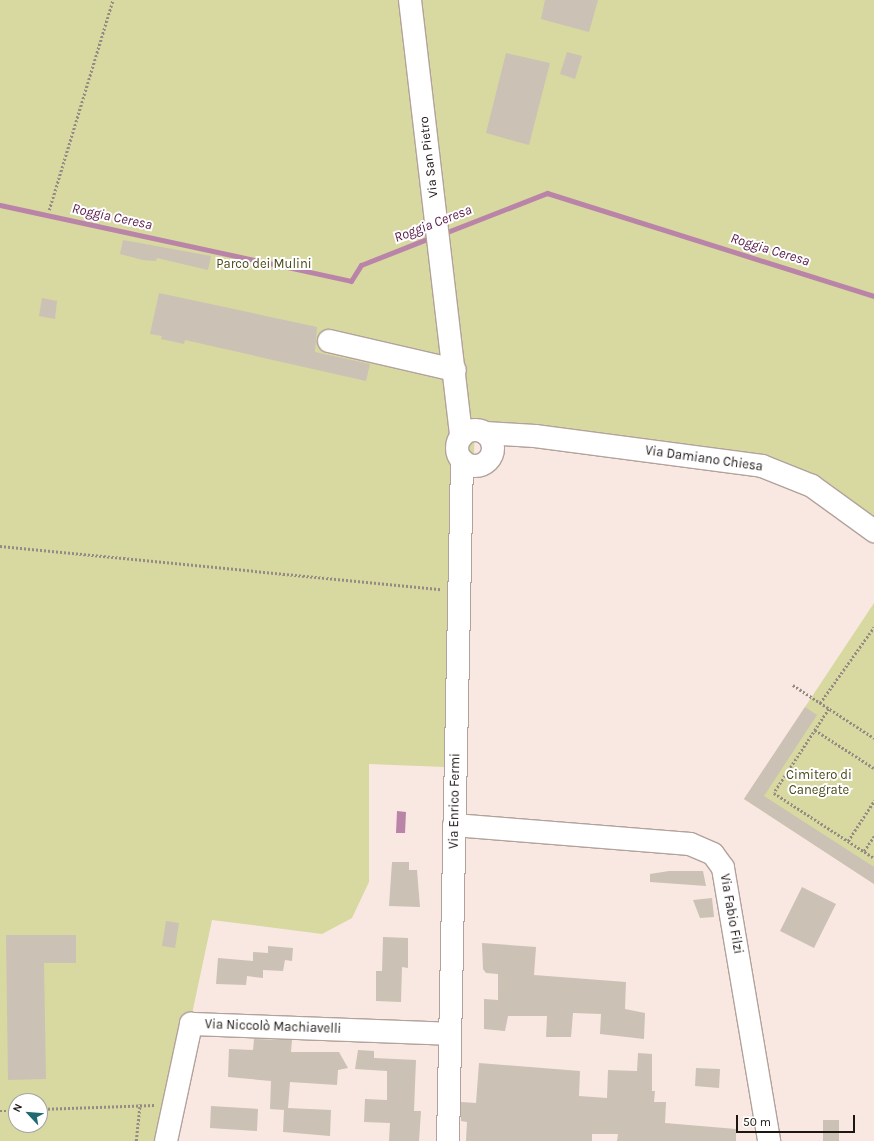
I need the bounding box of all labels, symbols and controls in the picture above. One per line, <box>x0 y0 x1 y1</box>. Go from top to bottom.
street label: Via San Pietro <box>416 115 442 199</box>
water label: Roggia Ceresa <box>70 200 154 234</box>
water label: Roggia Ceresa <box>392 201 474 247</box>
water label: Roggia Ceresa <box>728 230 812 270</box>
park label: Parco dei Mulini <box>216 256 312 272</box>
street label: Via Damiano Chiesa <box>644 443 764 475</box>
street label: Via Enrico Fermi <box>446 753 464 849</box>
park label: Cimitero di Canegrate <box>786 768 852 799</box>
street label: Via Fabio Filzi <box>716 873 746 955</box>
street label: Via Niccolò Machiavelli <box>204 1017 342 1037</box>
north arrow <box>8 1093 48 1133</box>
text: N <box>10 1102 25 1114</box>
scale bar <box>738 1107 857 1133</box>
text: 50 m <box>743 1115 771 1129</box>

